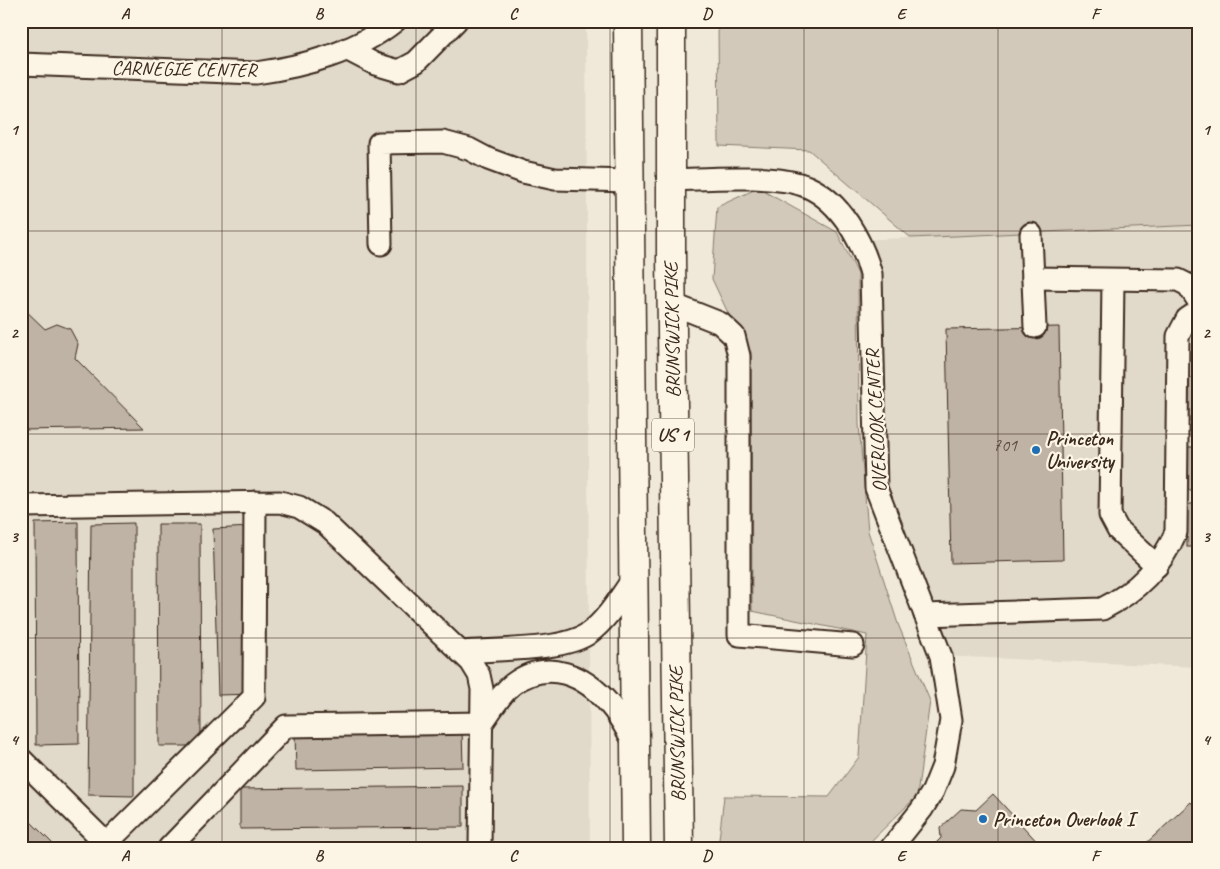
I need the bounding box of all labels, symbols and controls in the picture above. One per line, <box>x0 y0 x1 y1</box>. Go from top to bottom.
text: A <box>121 4 131 24</box>
text: B <box>315 4 325 24</box>
text: C <box>509 4 519 24</box>
text: D <box>702 4 713 24</box>
text: E <box>897 4 908 24</box>
text: F <box>1091 4 1102 24</box>
street label: CARNEGIE CENTER <box>111 55 259 83</box>
text: 1 <box>10 120 19 140</box>
text: 1 <box>1202 120 1211 140</box>
street label: BRUNSWICK PIKE <box>658 260 686 398</box>
text: 2 <box>10 323 19 343</box>
text: 2 <box>1202 323 1211 343</box>
street label: OVERLOOK CENTER <box>860 347 892 493</box>
road number: US 1 <box>652 418 694 452</box>
place label: Princeton University <box>1046 426 1116 474</box>
house number: 701 <box>993 434 1018 456</box>
marker: Princeton University <box>1030 444 1042 456</box>
text: 3 <box>10 527 19 547</box>
text: 3 <box>1202 527 1211 547</box>
street label: BRUNSWICK PIKE <box>663 664 691 802</box>
text: 4 <box>10 730 19 750</box>
text: 4 <box>1202 730 1211 750</box>
place label: Princeton Overlook I <box>993 807 1139 832</box>
marker: Princeton Overlook I <box>977 813 989 825</box>
text: A <box>121 846 131 866</box>
text: B <box>315 846 325 866</box>
text: C <box>509 846 519 866</box>
text: D <box>702 846 713 866</box>
text: E <box>897 846 908 866</box>
text: F <box>1091 846 1102 866</box>

